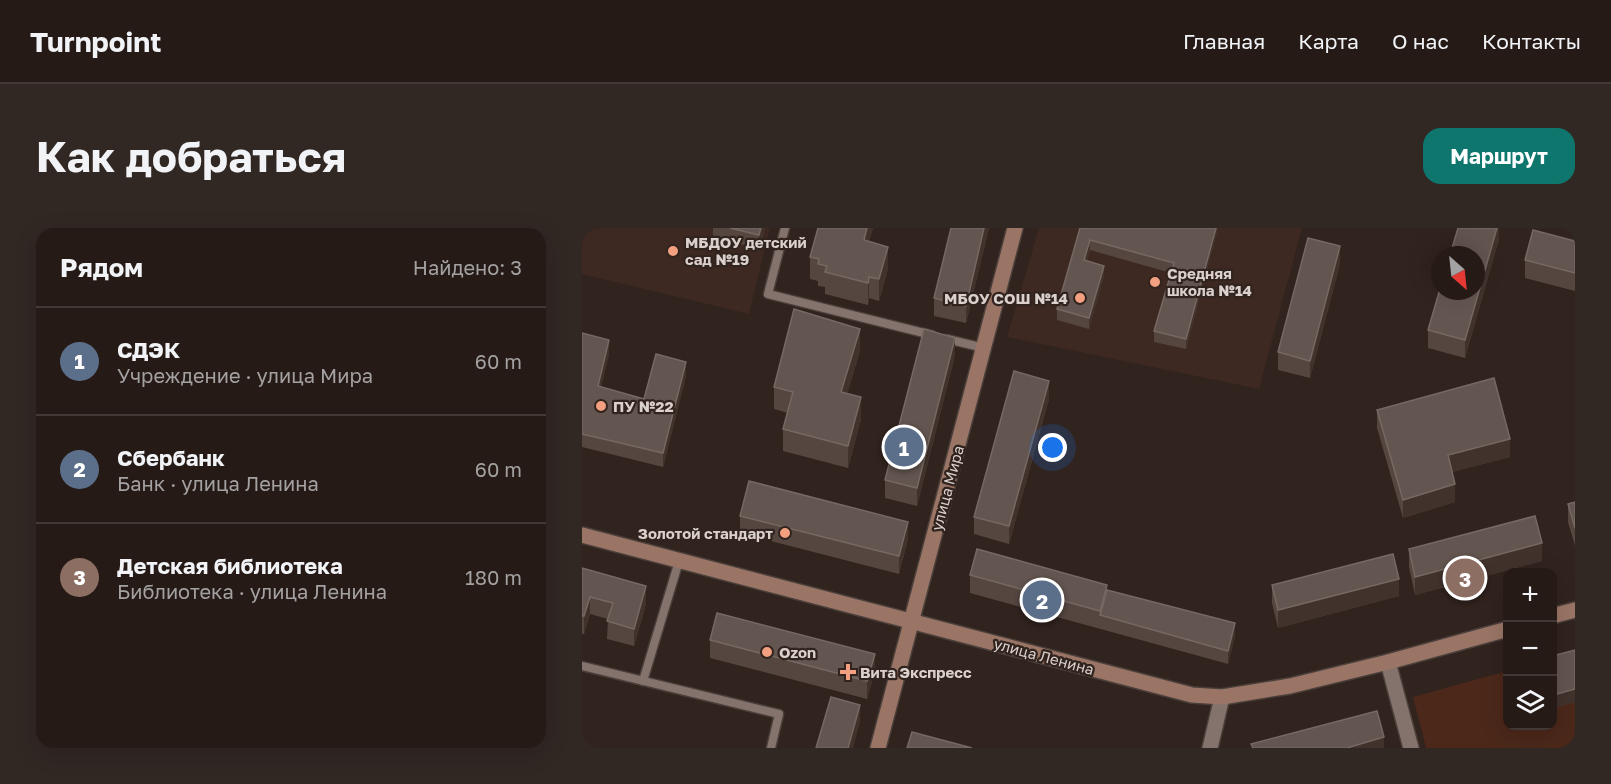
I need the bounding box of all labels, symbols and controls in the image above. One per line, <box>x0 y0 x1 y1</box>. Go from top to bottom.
text: Turnpoint <box>30 25 161 58</box>
text: Главная <box>1183 28 1265 54</box>
text: Карта <box>1298 28 1359 54</box>
text: О нас <box>1392 28 1449 54</box>
text: Контакты <box>1482 28 1581 54</box>
button: Маршрут <box>1423 128 1575 184</box>
text: Как добраться <box>36 131 346 181</box>
place label: МБДОУ детский сад №19 <box>685 233 807 268</box>
marker: МБДОУ детский сад №19 <box>666 244 680 258</box>
north arrow <box>1431 246 1485 300</box>
text: Рядом <box>60 252 143 283</box>
text: Найдено: 3 <box>413 255 522 279</box>
place label: Средняя школа №14 <box>1167 264 1252 299</box>
marker: Средняя школа №14 <box>1148 275 1162 289</box>
place label: МБОУ СОШ №14 <box>944 289 1068 307</box>
marker: МБОУ СОШ №14 <box>1073 291 1087 305</box>
text: СДЭК <box>117 336 180 363</box>
text: 1 <box>74 349 85 373</box>
text: 60 m <box>475 349 522 373</box>
text: Учреждение · улица Мира <box>117 363 373 387</box>
place label: ПУ №22 <box>613 397 674 415</box>
marker: ПУ №22 <box>594 399 608 413</box>
pin: 1 <box>884 424 924 470</box>
your location <box>1038 433 1067 462</box>
street label: улица Мира <box>927 443 967 533</box>
text: Сбербанк <box>117 444 225 471</box>
text: 2 <box>73 457 86 481</box>
text: 60 m <box>475 457 522 481</box>
text: Банк · улица Ленина <box>117 471 319 495</box>
place label: Золотой стандарт <box>638 524 773 542</box>
marker: Золотой стандарт <box>778 526 792 540</box>
text: Детская библиотека <box>117 552 343 579</box>
pin: 3 <box>1446 556 1484 600</box>
text: 3 <box>73 565 86 589</box>
text: 180 m <box>465 565 522 589</box>
map controls <box>1503 568 1557 730</box>
button: + <box>1503 568 1557 622</box>
pin: 2 <box>1022 578 1062 622</box>
text: Библиотека · улица Ленина <box>117 579 387 603</box>
button: − <box>1503 622 1557 676</box>
street label: улица Ленина <box>992 634 1096 678</box>
place label: Ozon <box>779 643 816 661</box>
marker: Ozon <box>760 645 774 659</box>
place label: Вита Экспресс <box>860 663 972 681</box>
marker: Вита Экспресс <box>841 665 855 679</box>
button: layers <box>1503 676 1557 730</box>

